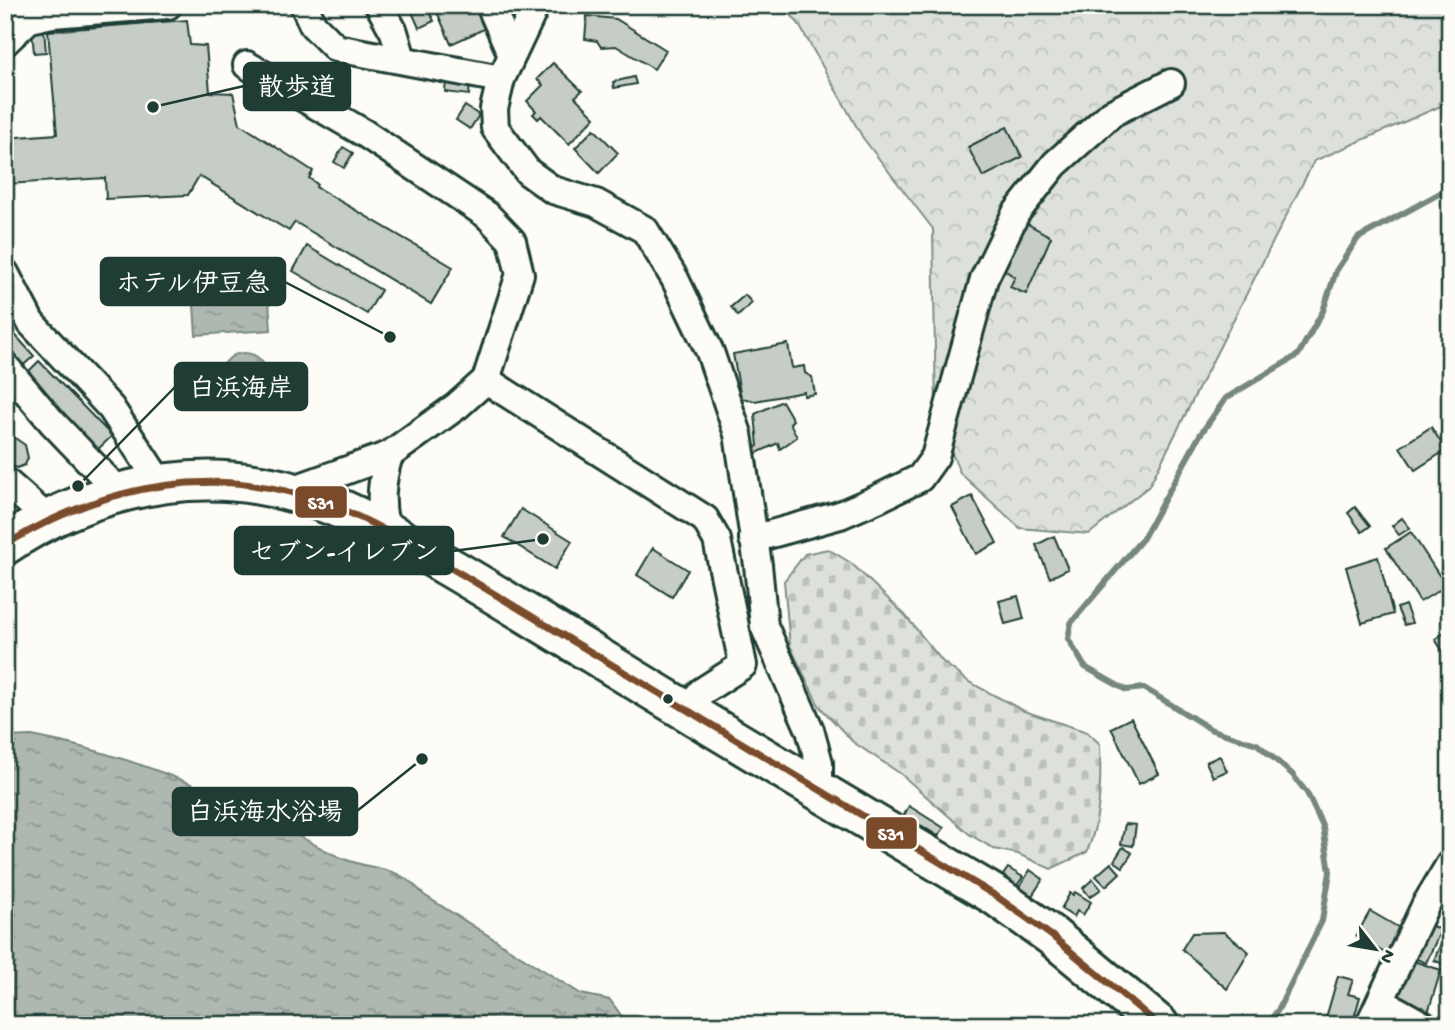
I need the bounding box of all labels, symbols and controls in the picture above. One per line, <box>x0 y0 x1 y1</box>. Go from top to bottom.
callout: 散歩道 <box>244 63 350 110</box>
text: 散歩道 <box>258 74 336 106</box>
callout: ホテル伊豆急 <box>101 258 285 305</box>
text: ホテル伊豆急 <box>116 269 270 302</box>
callout: 白浜海岸 <box>175 363 307 410</box>
text: 白浜海岸 <box>189 374 293 407</box>
line badge: S31 <box>294 485 348 519</box>
text: S31 <box>308 494 334 517</box>
callout: セブン-イレブン <box>235 527 453 574</box>
text: セブン-イレブン <box>249 539 439 571</box>
unlabelled marker <box>661 692 675 706</box>
callout: 白浜海水浴場 <box>173 788 357 835</box>
text: 白浜海水浴場 <box>187 798 343 831</box>
line badge: S31 <box>865 816 918 850</box>
text: S31 <box>878 825 904 848</box>
north arrow <box>1340 914 1410 984</box>
text: N <box>1374 945 1400 967</box>

